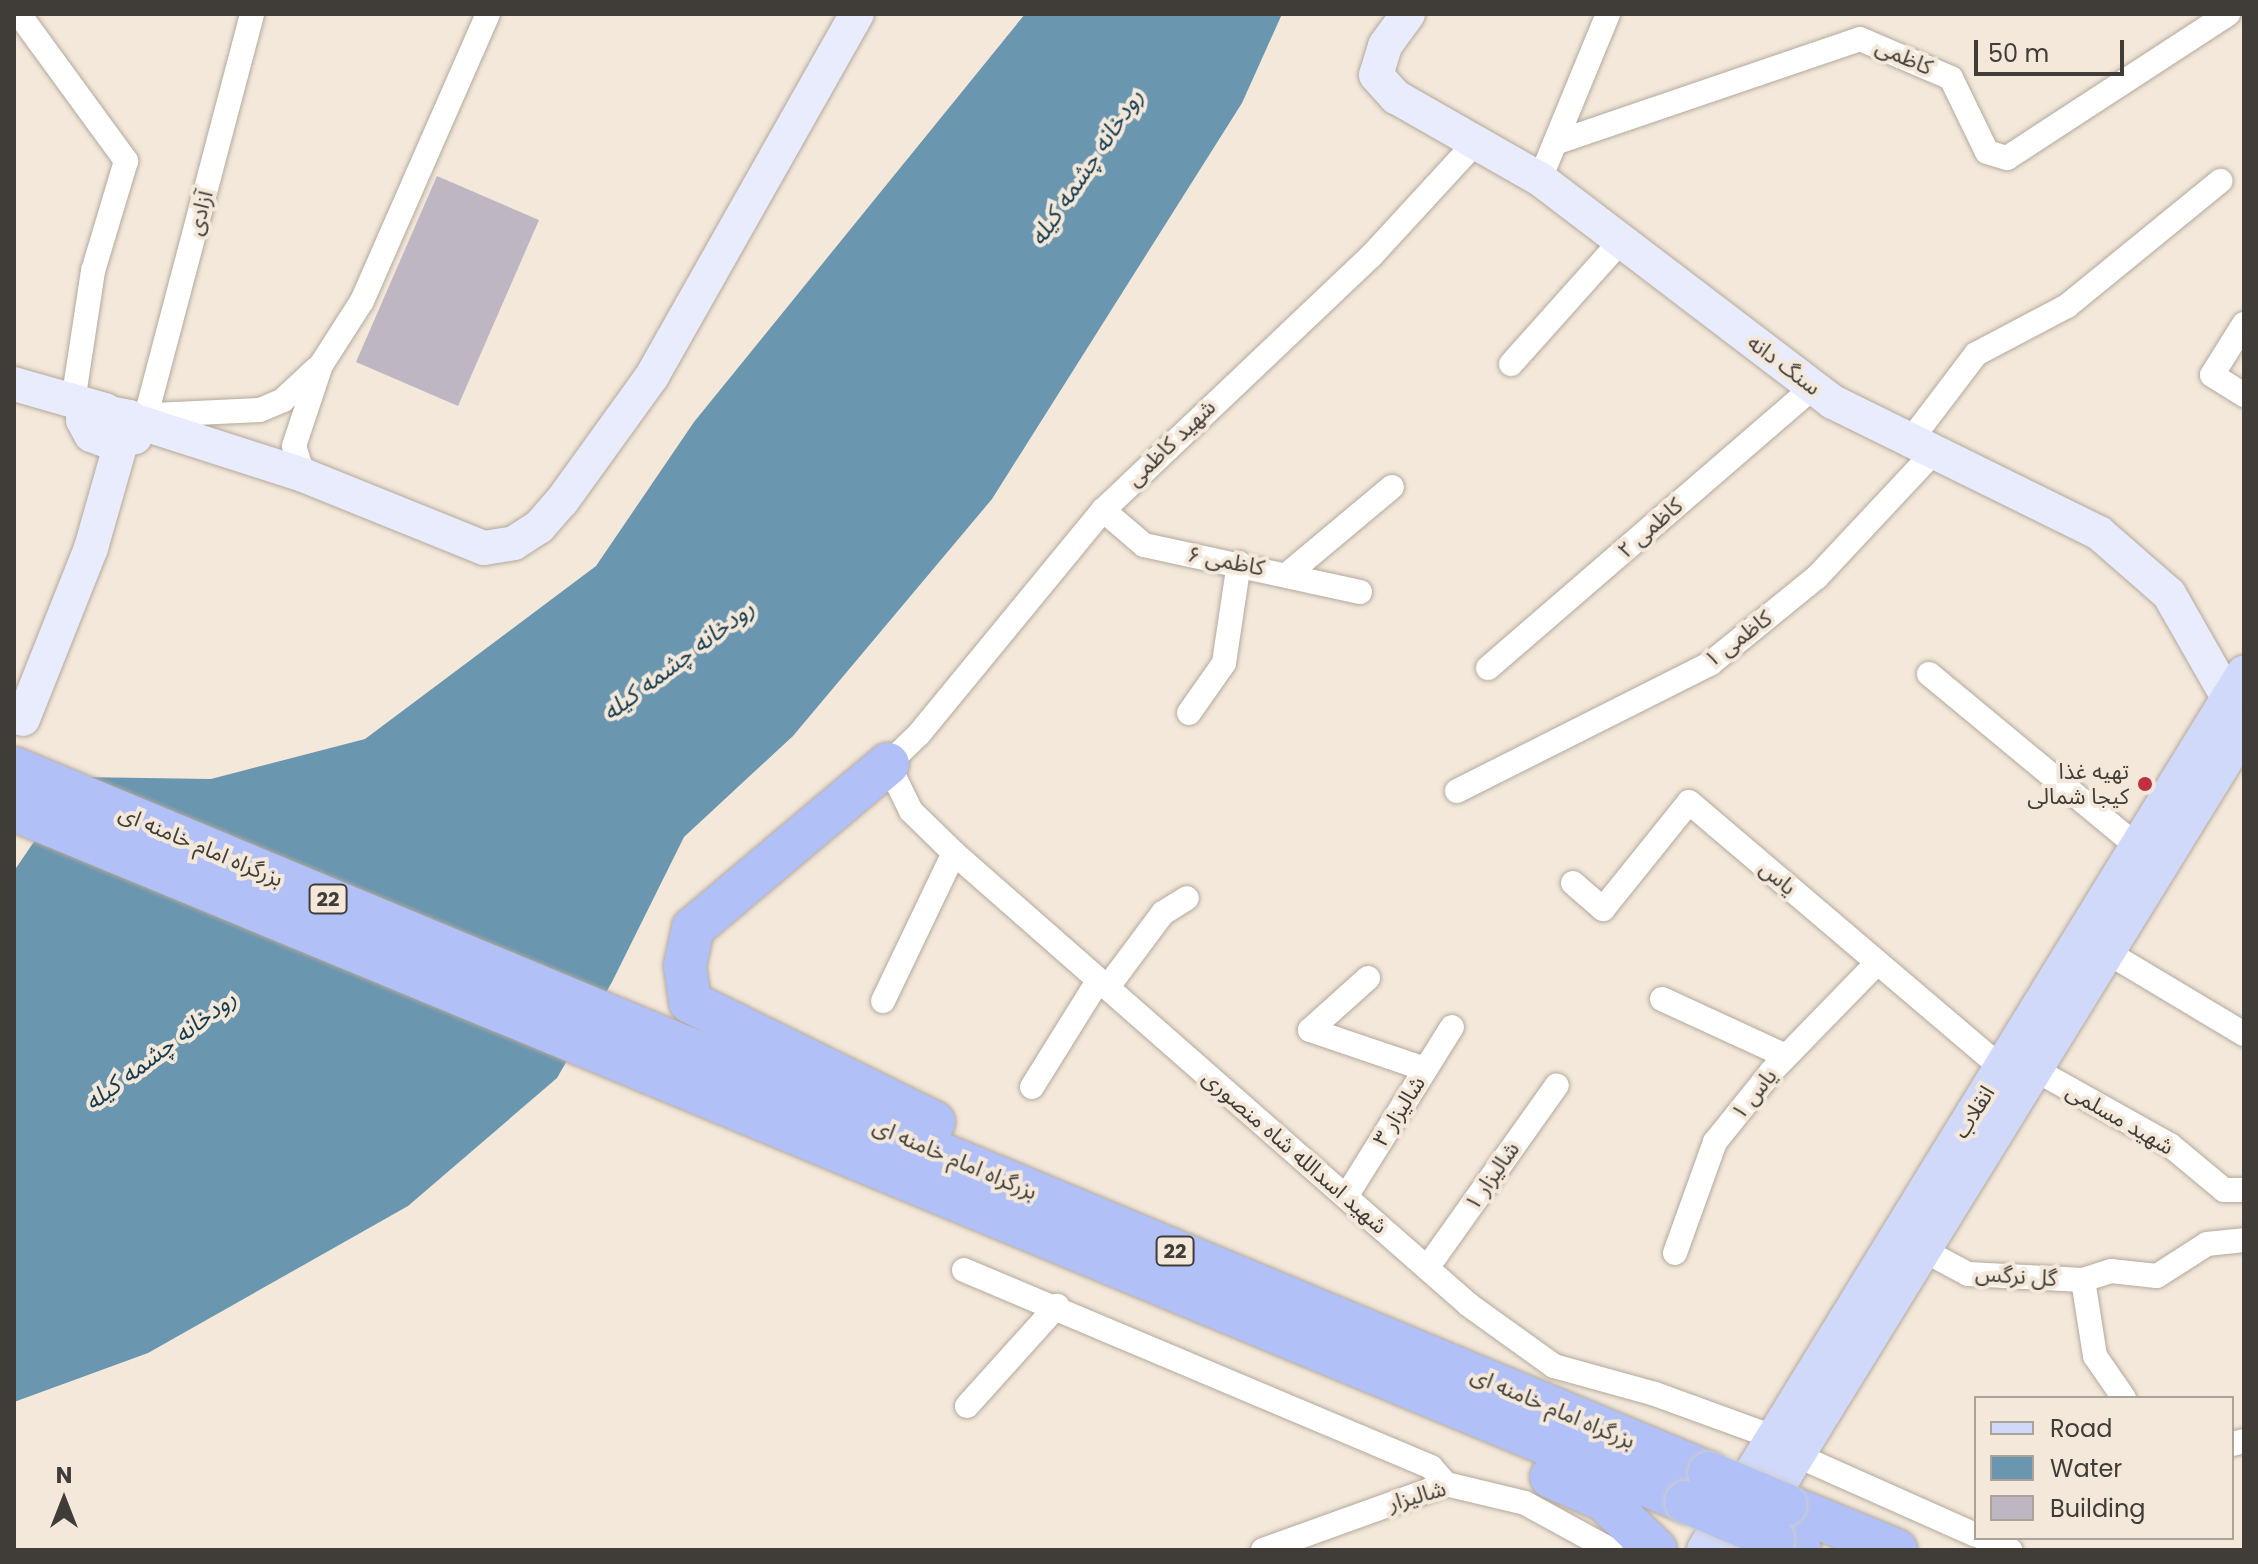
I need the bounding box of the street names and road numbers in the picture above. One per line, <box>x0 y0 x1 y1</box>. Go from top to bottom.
street label: کاظمی <box>1872 33 1936 81</box>
street label: آزادی <box>181 188 219 238</box>
street label: سنگ دانه <box>1742 329 1826 401</box>
street label: شهید کاظمی <box>1121 394 1221 492</box>
street label: کاظمی ۲ <box>1612 493 1688 563</box>
street label: کاظمی ۶ <box>1185 541 1267 581</box>
street label: کاظمی ۱ <box>1699 605 1777 673</box>
street label: بزرگراه امام خامنه ای <box>115 800 287 892</box>
street label: یاس <box>1754 855 1802 901</box>
road number: 22 <box>308 883 348 915</box>
street label: یاس ۱ <box>1725 1063 1783 1125</box>
street label: شهید اسدالله شاه منصوری <box>1197 1065 1393 1239</box>
street label: شالیزار ۳ <box>1367 1071 1431 1151</box>
street label: شهید مسلمی <box>2061 1078 2179 1160</box>
street label: انقلاب <box>1948 1081 2000 1143</box>
street label: بزرگراه امام خامنه ای <box>869 1113 1041 1205</box>
street label: شالیزار ۱ <box>1459 1137 1525 1215</box>
road number: 22 <box>1155 1235 1195 1267</box>
street label: گل نرگس <box>1974 1260 2058 1292</box>
street label: بزرگراه امام خامنه ای <box>1467 1362 1639 1454</box>
street label: شالیزار <box>1385 1475 1449 1517</box>

